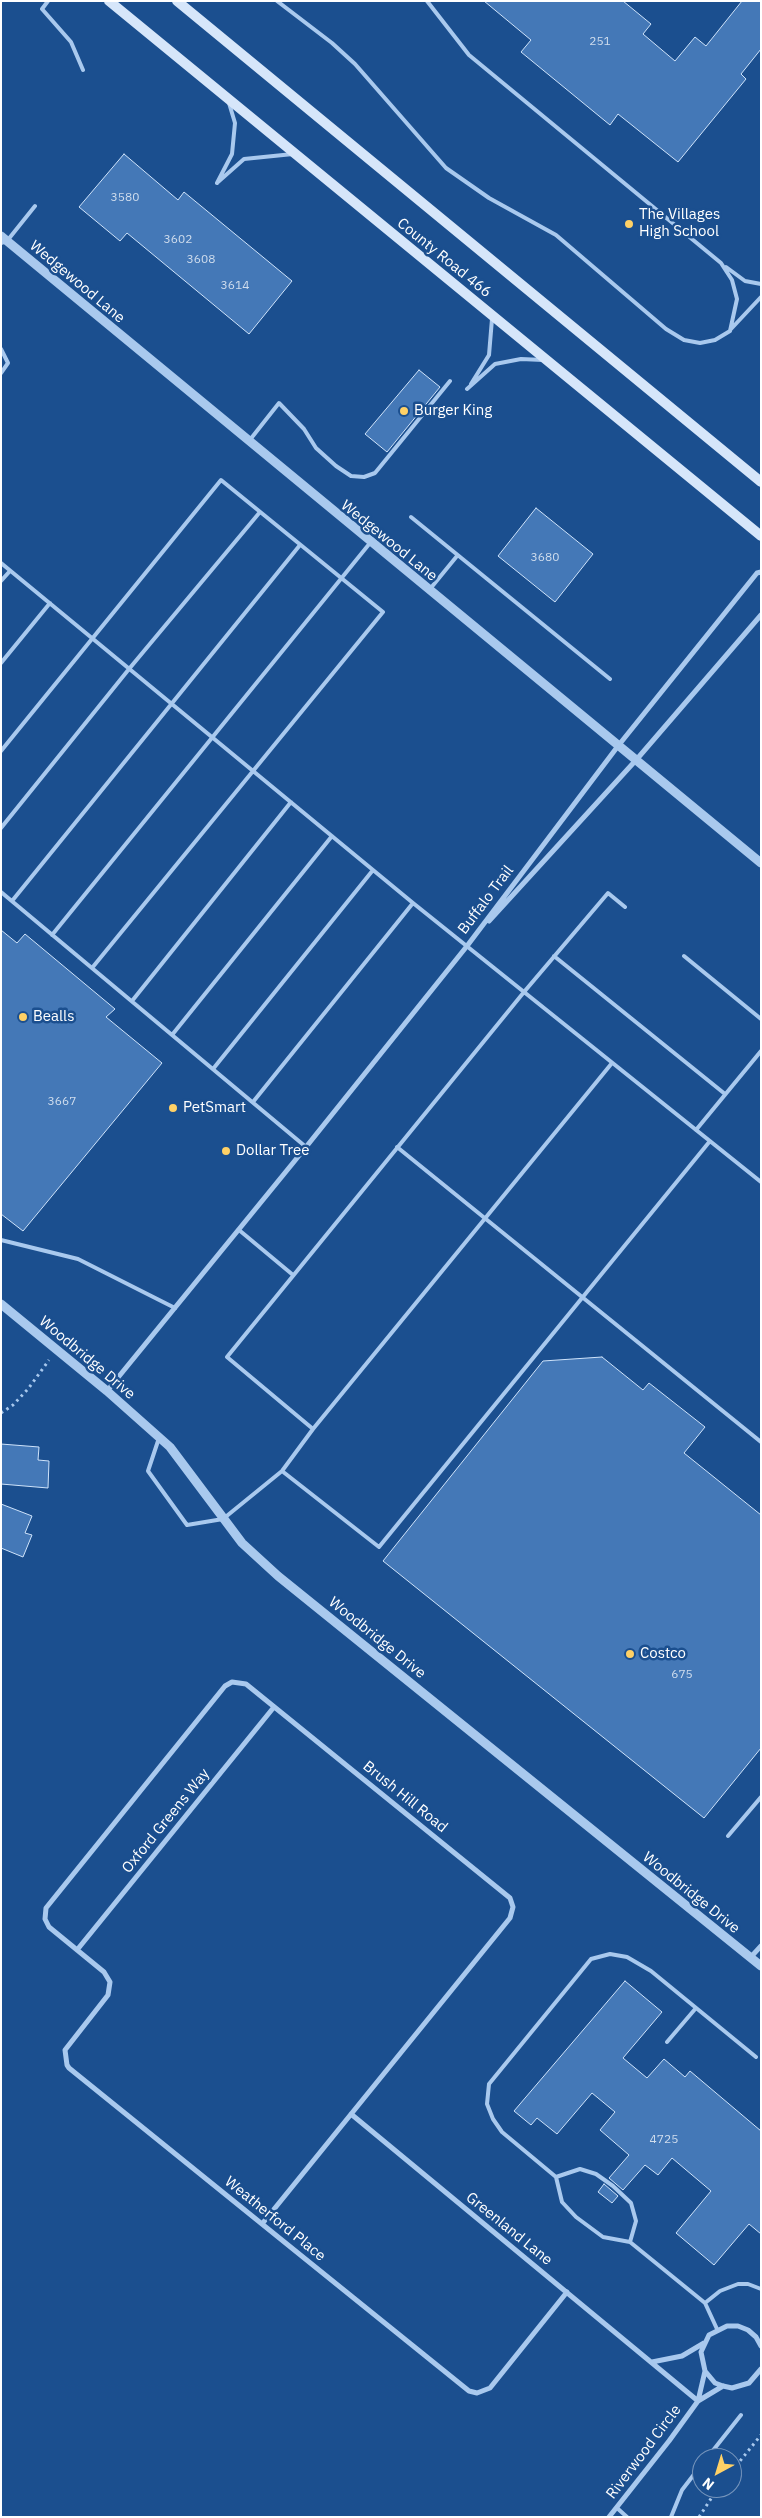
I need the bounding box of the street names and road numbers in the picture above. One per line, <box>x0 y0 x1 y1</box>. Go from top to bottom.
street label: County Road 466 <box>393 214 495 302</box>
street label: Wedgewood Lane <box>26 237 128 327</box>
street label: Wedgewood Lane <box>337 497 441 585</box>
street label: Buffalo Trail <box>454 862 518 938</box>
street label: Woodbridge Drive <box>35 1313 139 1403</box>
street label: Woodbridge Drive <box>325 1593 429 1683</box>
street label: Brush Hill Road <box>359 1757 451 1837</box>
street label: Oxford Greens Way <box>118 1765 214 1877</box>
street label: Woodbridge Drive <box>639 1848 743 1938</box>
street label: Weatherford Place <box>221 2173 329 2265</box>
street label: Greenland Lane <box>462 2189 556 2269</box>
street label: Riverwood Circle <box>603 2401 685 2503</box>

